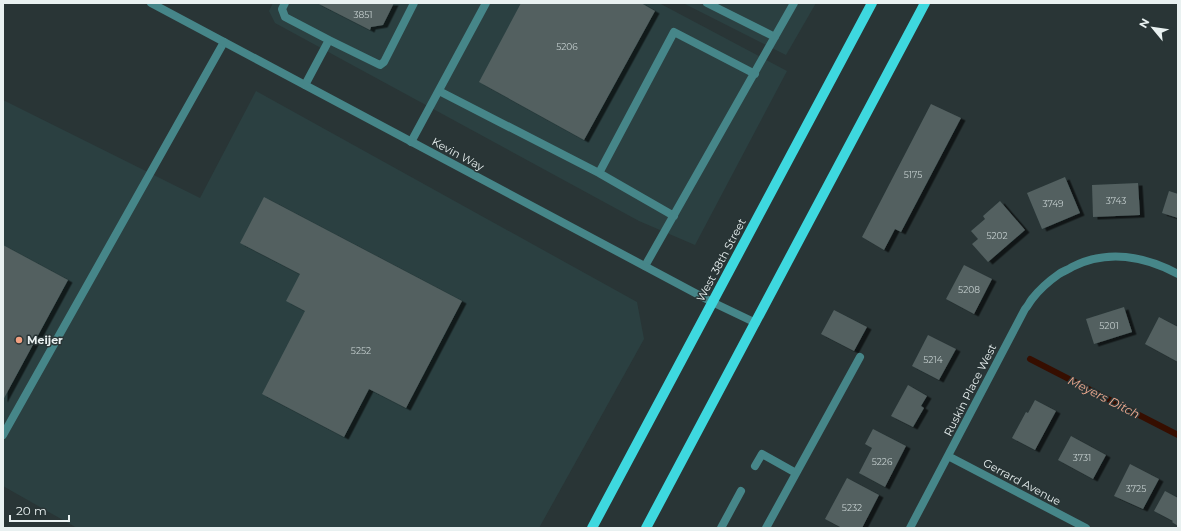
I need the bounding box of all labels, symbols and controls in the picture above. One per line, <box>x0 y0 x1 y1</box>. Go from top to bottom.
north arrow <box>1133 8 1173 48</box>
house number: 3851 <box>353 9 373 20</box>
text: N <box>1136 16 1153 30</box>
house number: 5206 <box>556 41 578 52</box>
street label: Kevin Way <box>429 134 487 174</box>
house number: 5175 <box>904 169 922 180</box>
house number: 3743 <box>1106 195 1126 206</box>
house number: 3749 <box>1042 198 1064 209</box>
street label: West 38th Street <box>693 216 749 304</box>
house number: 5202 <box>986 230 1008 241</box>
house number: 5208 <box>958 284 980 295</box>
house number: 5201 <box>1099 320 1119 331</box>
place label: Meijer <box>27 333 63 347</box>
marker: Meijer <box>14 335 24 345</box>
street label: Ruskin Place West <box>941 341 1000 438</box>
house number: 5252 <box>351 345 371 356</box>
house number: 5214 <box>923 354 943 365</box>
water label: Meyers Ditch <box>1066 372 1142 422</box>
house number: 3731 <box>1073 452 1091 463</box>
house number: 5226 <box>872 456 893 467</box>
street label: Gerrard Avenue <box>981 456 1064 509</box>
house number: 3725 <box>1126 483 1146 494</box>
scale bar <box>10 497 69 523</box>
house number: 5232 <box>842 502 862 513</box>
text: 20 m <box>16 503 47 518</box>

